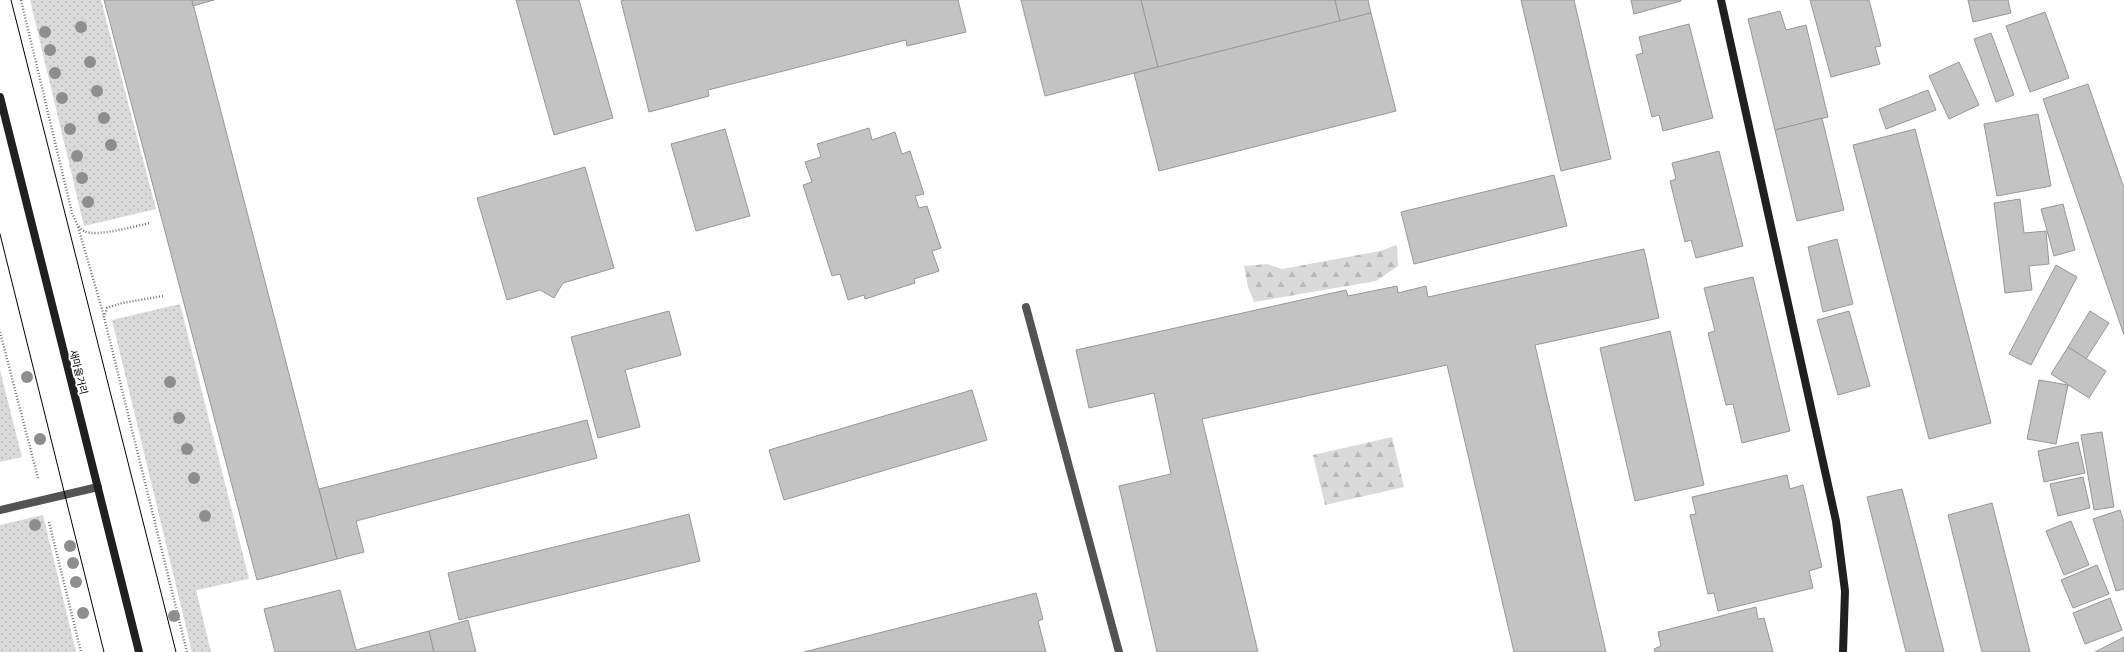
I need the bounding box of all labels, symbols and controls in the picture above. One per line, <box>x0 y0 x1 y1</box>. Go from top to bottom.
street label: 새마을거리 <box>67 348 89 396</box>

